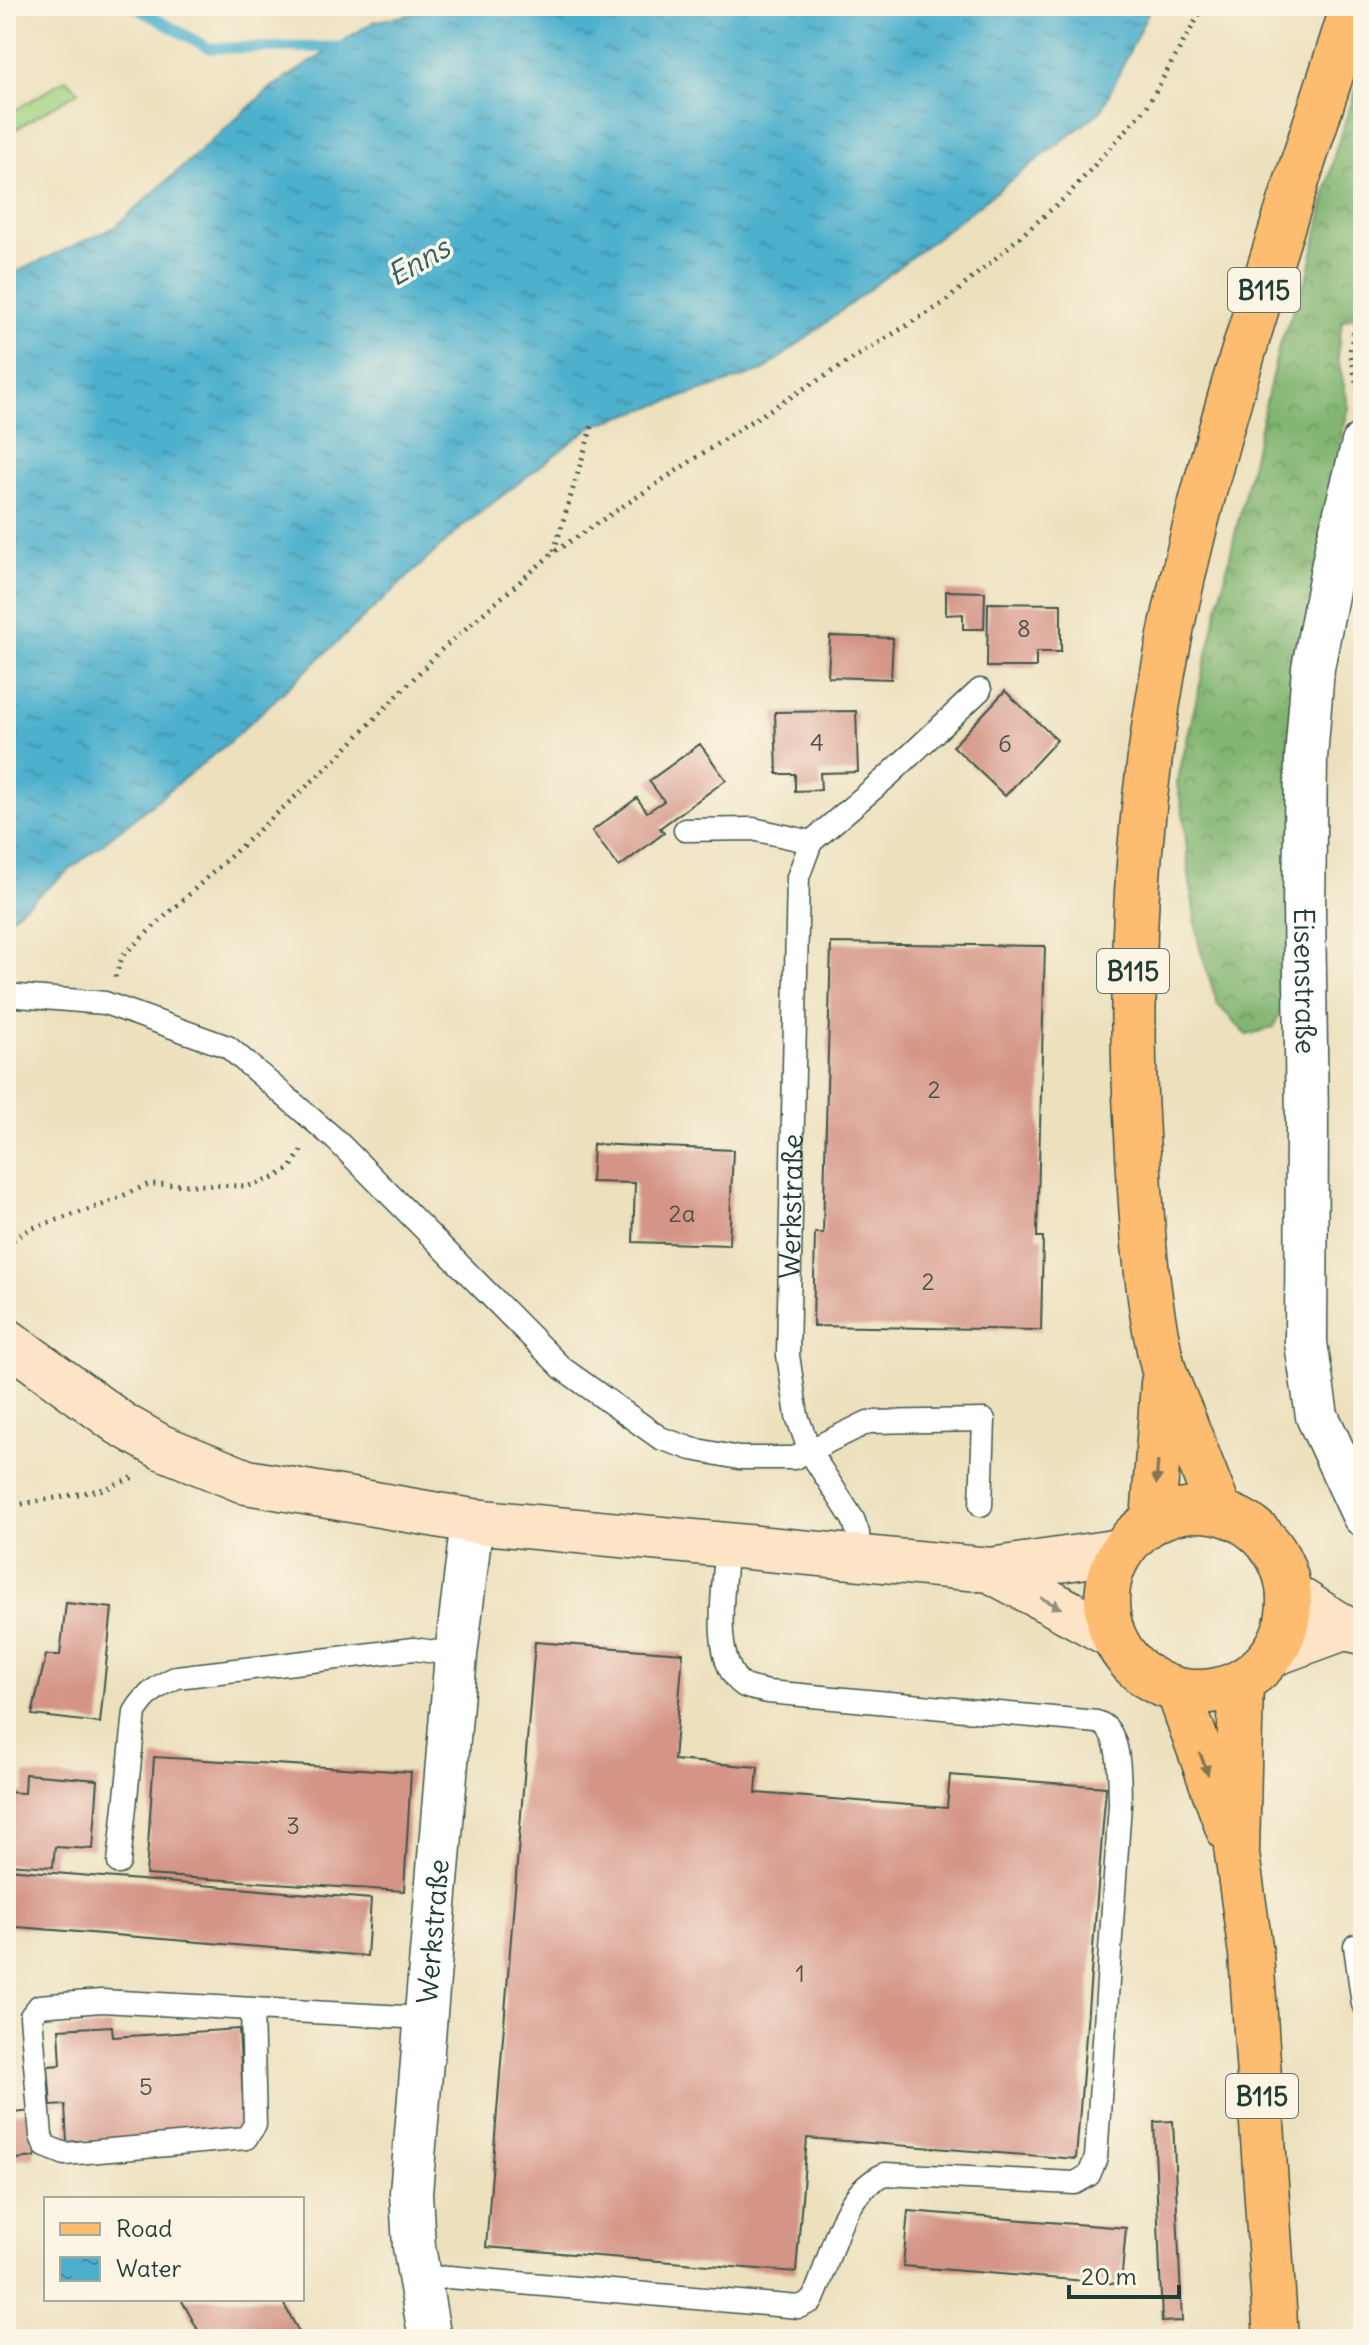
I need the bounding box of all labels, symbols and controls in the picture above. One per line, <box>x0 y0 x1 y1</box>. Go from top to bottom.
water label: Enns <box>380 227 458 294</box>
road number: B115 <box>1228 268 1300 312</box>
house number: 8 <box>1017 613 1031 643</box>
house number: 4 <box>810 727 824 757</box>
house number: 6 <box>998 728 1012 758</box>
street label: Eisenstraße <box>1286 908 1324 1055</box>
road number: B115 <box>1097 949 1169 993</box>
house number: 2 <box>927 1074 941 1104</box>
street label: Werkstraße <box>772 1134 811 1279</box>
house number: 2a <box>669 1198 695 1228</box>
house number: 2 <box>921 1266 935 1296</box>
one-way arrow <box>1150 1461 1163 1486</box>
one-way arrow <box>1040 1596 1063 1609</box>
one-way arrow <box>1199 1752 1211 1776</box>
house number: 3 <box>286 1810 300 1840</box>
street label: Werkstraße <box>409 1858 457 2005</box>
house number: 1 <box>795 1958 805 1988</box>
house number: 5 <box>139 2071 153 2101</box>
road number: B115 <box>1226 2074 1298 2118</box>
legend <box>44 2197 304 2301</box>
text: Road <box>116 2213 172 2243</box>
scale bar <box>1069 2249 1179 2299</box>
text: Water <box>116 2253 181 2283</box>
text: 20 m <box>1081 2261 1137 2291</box>

